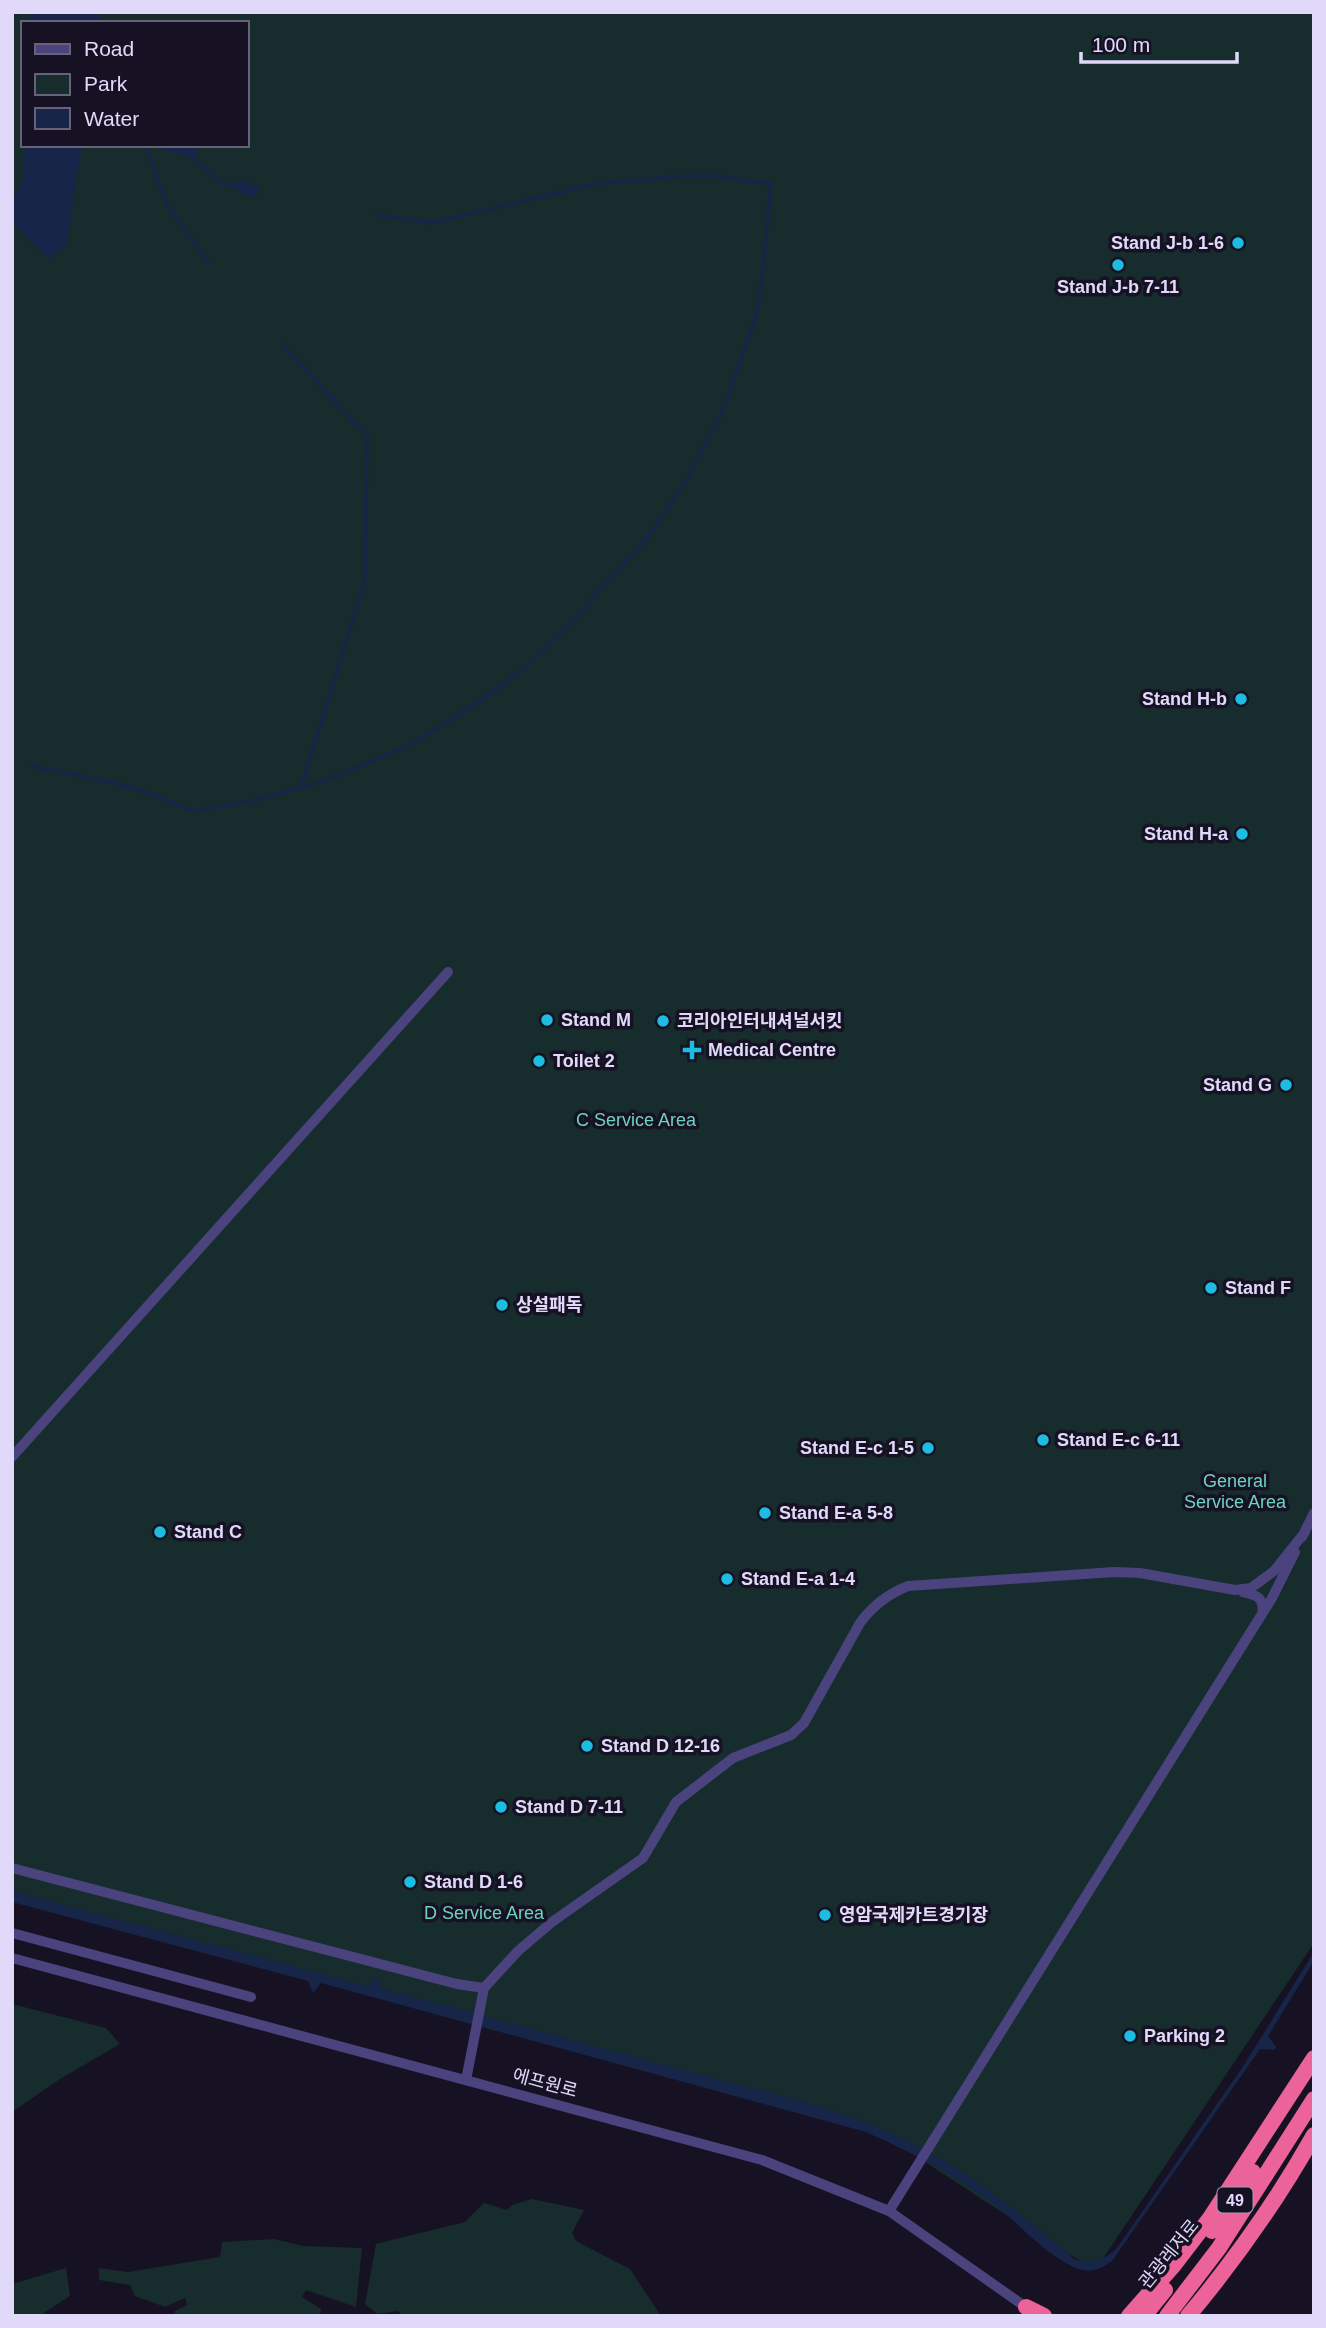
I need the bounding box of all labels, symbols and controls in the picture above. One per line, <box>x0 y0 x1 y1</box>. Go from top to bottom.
legend <box>21 21 248 147</box>
scale bar <box>1081 21 1237 65</box>
text: 100 m <box>1092 33 1150 56</box>
text: Road <box>84 37 134 60</box>
text: Park <box>84 72 128 95</box>
text: Water <box>84 107 139 130</box>
place label: Stand J-b 1-6 <box>1111 233 1224 253</box>
marker: Stand J-b 1-6 <box>1230 235 1246 251</box>
marker: Stand J-b 7-11 <box>1110 257 1126 273</box>
place label: Stand J-b 7-11 <box>1057 277 1179 297</box>
place label: Stand H-b <box>1142 689 1227 709</box>
marker: Stand H-b <box>1233 691 1249 707</box>
place label: Stand H-a <box>1144 824 1229 844</box>
marker: Stand H-a <box>1234 826 1250 842</box>
place label: Stand M <box>561 1010 631 1030</box>
place label: 코리아인터내셔널서킷 <box>677 1011 843 1031</box>
marker: Stand M <box>539 1012 555 1028</box>
marker: 코리아인터내셔널서킷 <box>655 1013 671 1029</box>
marker: Medical Centre <box>682 1040 702 1060</box>
place label: Medical Centre <box>708 1040 836 1060</box>
place label: Toilet 2 <box>553 1051 615 1071</box>
marker: Toilet 2 <box>531 1053 547 1069</box>
place label: Stand G <box>1203 1075 1272 1095</box>
marker: Stand G <box>1278 1077 1294 1093</box>
park label: C Service Area <box>576 1110 697 1130</box>
place label: Stand F <box>1225 1278 1291 1298</box>
marker: Stand F <box>1203 1280 1219 1296</box>
place label: 상설패독 <box>516 1295 582 1315</box>
marker: 상설패독 <box>494 1297 510 1313</box>
place label: Stand E-c 6-11 <box>1057 1430 1180 1450</box>
marker: Stand E-c 6-11 <box>1035 1432 1051 1448</box>
place label: Stand E-c 1-5 <box>800 1438 914 1458</box>
marker: Stand E-c 1-5 <box>920 1440 936 1456</box>
park label: General Service Area <box>1184 1471 1287 1512</box>
place label: Stand E-a 5-8 <box>779 1503 893 1523</box>
marker: Stand E-a 5-8 <box>757 1505 773 1521</box>
place label: Stand C <box>174 1522 242 1542</box>
marker: Stand C <box>152 1524 168 1540</box>
place label: Stand E-a 1-4 <box>741 1569 855 1589</box>
marker: Stand E-a 1-4 <box>719 1571 735 1587</box>
place label: Stand D 12-16 <box>601 1736 720 1756</box>
marker: Stand D 12-16 <box>579 1738 595 1754</box>
place label: Stand D 7-11 <box>515 1797 623 1817</box>
marker: Stand D 7-11 <box>493 1799 509 1815</box>
place label: Stand D 1-6 <box>424 1872 523 1892</box>
marker: Stand D 1-6 <box>402 1874 418 1890</box>
park label: D Service Area <box>424 1903 545 1923</box>
place label: 영암국제카트경기장 <box>839 1905 988 1925</box>
marker: 영암국제카트경기장 <box>817 1907 833 1923</box>
place label: Parking 2 <box>1144 2026 1225 2046</box>
marker: Parking 2 <box>1122 2028 1138 2044</box>
street label: 에프원로 <box>510 2065 580 2101</box>
road number: 49 <box>1218 2188 1252 2212</box>
street label: 관광레저로 <box>1135 2216 1203 2292</box>

